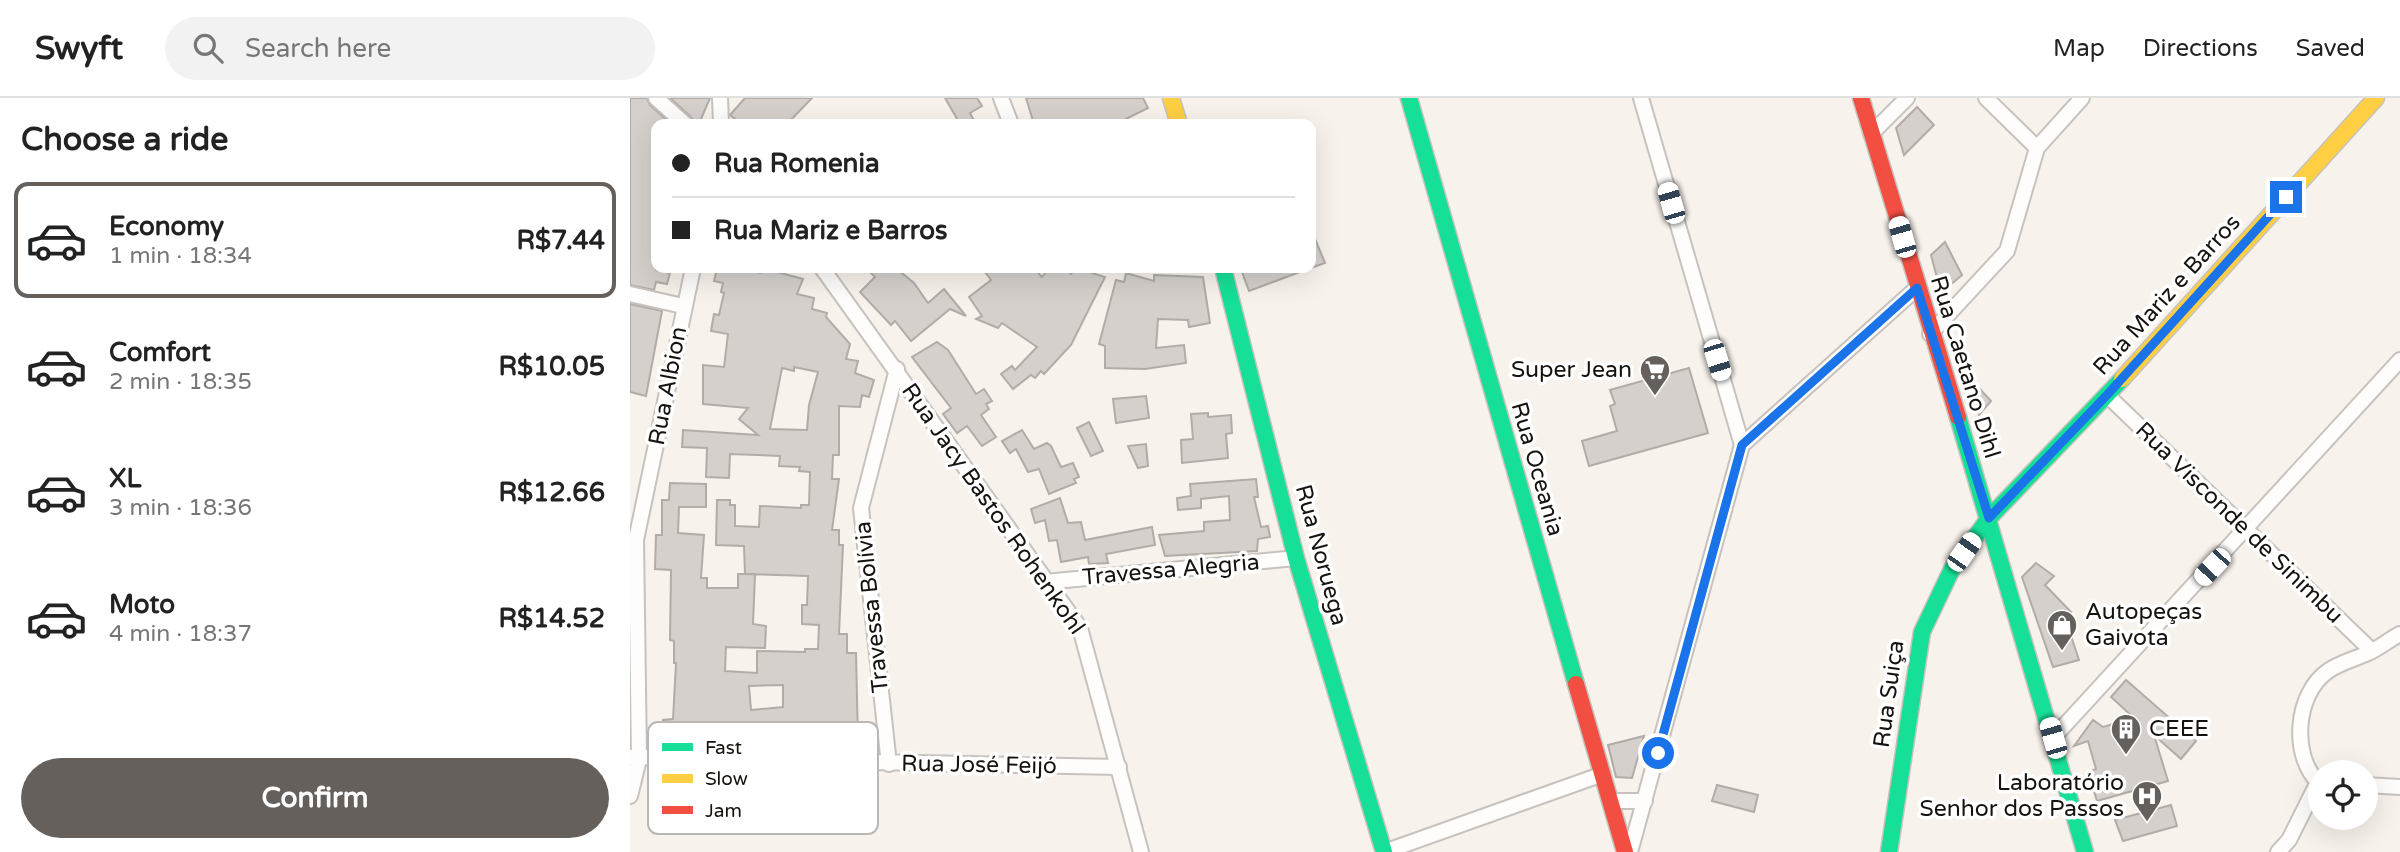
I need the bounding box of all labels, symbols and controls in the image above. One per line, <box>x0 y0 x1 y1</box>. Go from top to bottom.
search box <box>165 17 655 80</box>
text: Swyft <box>35 29 123 68</box>
icon: search <box>189 29 227 67</box>
text: Search here <box>245 33 391 64</box>
text: Map <box>2053 34 2105 63</box>
text: Directions <box>2143 34 2258 63</box>
text: Saved <box>2296 34 2365 63</box>
text: Choose a ride <box>21 121 228 159</box>
text: Rua Romenia <box>714 148 880 179</box>
car <box>1656 180 1687 226</box>
route end <box>2270 181 2302 213</box>
icon: car <box>25 209 88 272</box>
street label: Rua Mariz e Barros <box>2087 209 2247 381</box>
text: Economy <box>109 211 224 242</box>
car <box>1887 214 1918 260</box>
text: Rua Mariz e Barros <box>714 215 948 246</box>
text: R$7.44 <box>517 225 605 256</box>
text: 1 min · 18:34 <box>109 242 252 270</box>
street label: Rua Caetano Dihl <box>1924 272 2006 462</box>
street label: Rua Albion <box>643 324 693 448</box>
icon: car <box>25 335 88 398</box>
text: Comfort <box>109 337 211 368</box>
car <box>1701 337 1734 383</box>
text: R$10.05 <box>498 351 605 382</box>
supermarket icon: Super Jean <box>1638 353 1672 397</box>
place label: Super Jean <box>1511 356 1632 384</box>
text: 2 min · 18:35 <box>109 368 252 396</box>
street label: Rua Jacy Bastos Rohenkohl <box>895 378 1091 640</box>
street label: Rua Oceania <box>1504 399 1570 539</box>
street label: Rua Visconde de Sinimbu <box>2129 416 2349 630</box>
icon: car <box>25 461 88 524</box>
text: XL <box>109 463 141 494</box>
text: R$12.66 <box>498 477 605 508</box>
street label: Rua Noruega <box>1289 481 1353 629</box>
text: 3 min · 18:36 <box>109 494 252 522</box>
street label: Travessa Bolívia <box>849 520 895 694</box>
car <box>1944 529 1985 575</box>
car <box>2190 544 2235 590</box>
street label: Travessa Alegria <box>1081 548 1261 592</box>
icon: car <box>25 587 88 650</box>
text: Moto <box>109 589 175 620</box>
place label: Autopeças Gaivota <box>2085 598 2202 652</box>
text: R$14.52 <box>498 603 605 634</box>
shop icon: Autopeças Gaivota <box>2045 608 2079 652</box>
text: 4 min · 18:37 <box>109 620 252 648</box>
street label: Rua Suiça <box>1868 638 1910 750</box>
building icon: CEEE <box>2109 712 2143 756</box>
car <box>2038 715 2069 761</box>
place label: CEEE <box>2149 715 2209 743</box>
legend <box>648 722 878 834</box>
text: Fast <box>705 737 742 759</box>
route start <box>1642 737 1674 769</box>
street label: Rua José Feijó <box>901 750 1057 780</box>
button: Confirm <box>21 758 609 838</box>
map controls <box>2308 760 2378 830</box>
button: locate <box>2308 760 2378 830</box>
text: Slow <box>705 768 748 790</box>
place label: Laboratório Senhor dos Passos <box>1920 769 2124 823</box>
hospital icon: Laboratório Senhor dos Passos <box>2130 779 2164 823</box>
text: Jam <box>705 800 742 822</box>

